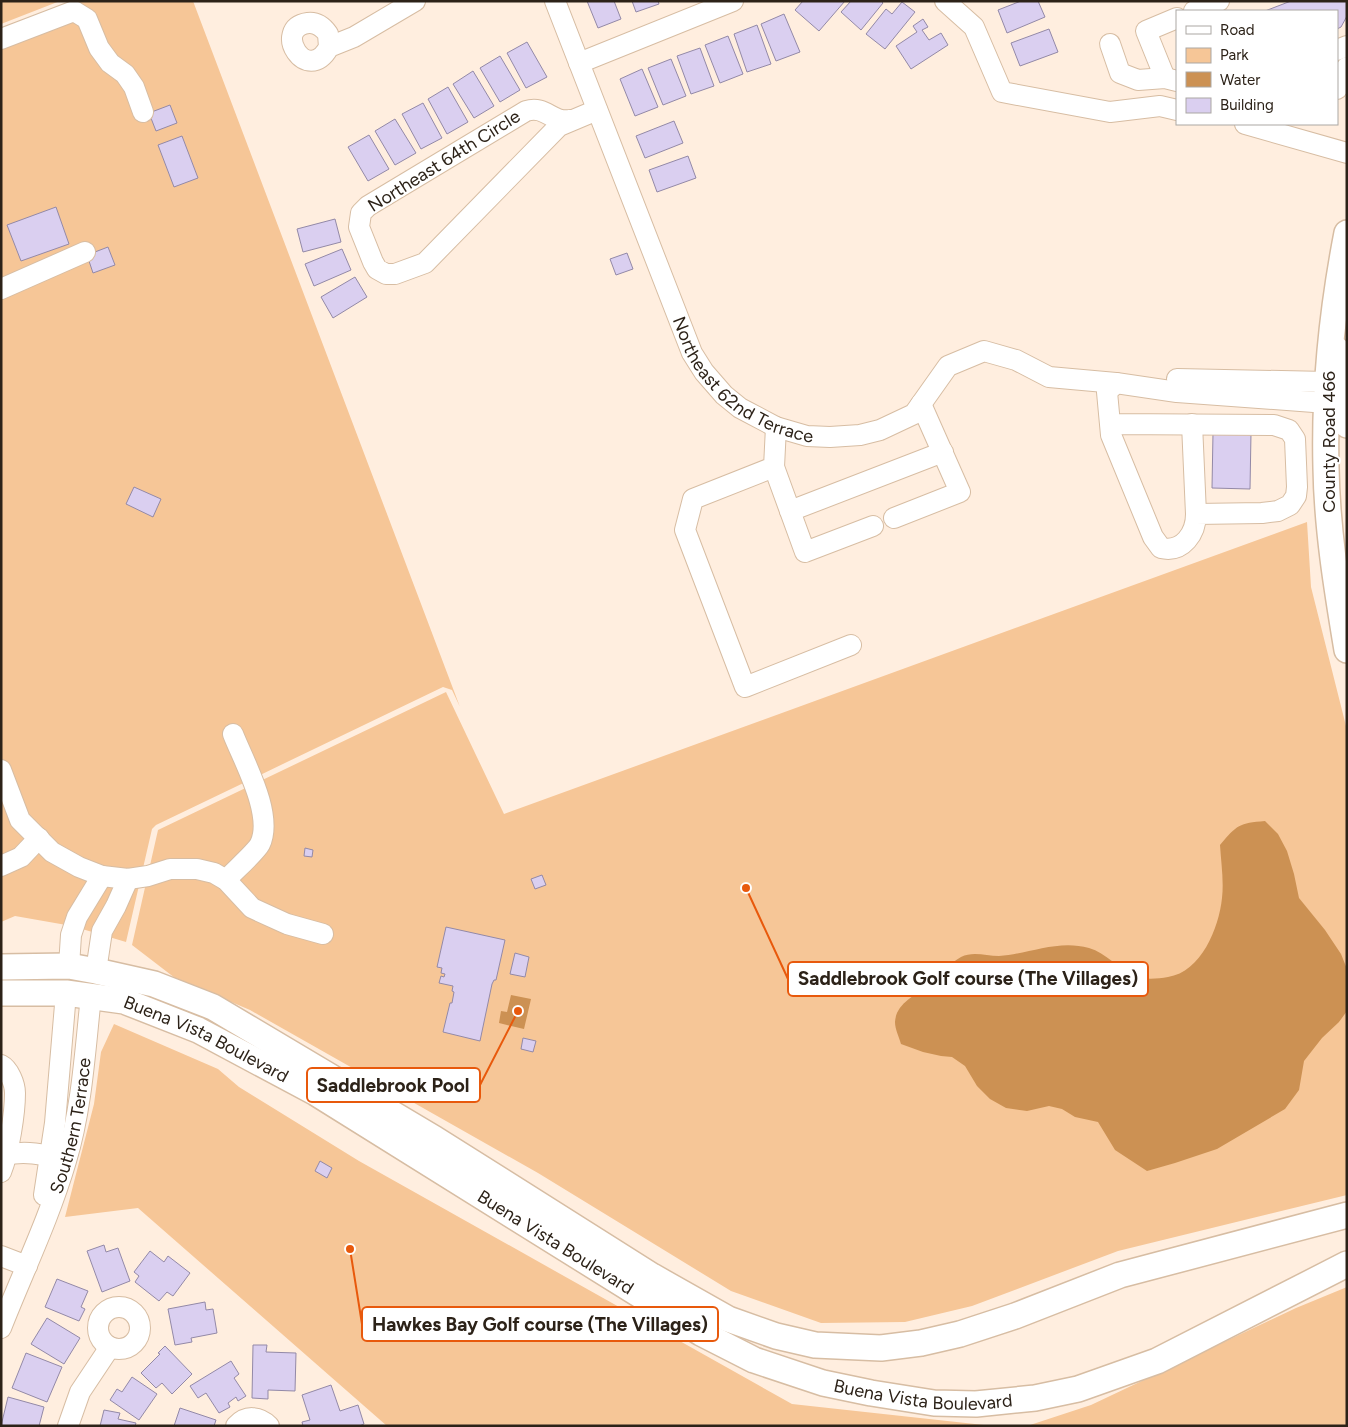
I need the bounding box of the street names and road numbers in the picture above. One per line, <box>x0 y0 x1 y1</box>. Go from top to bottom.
street label: Northeast 64th Circle <box>364 105 524 217</box>
street label: Northeast 62nd Terrace <box>668 313 814 447</box>
street label: County Road 466 <box>1318 371 1340 513</box>
street label: Buena Vista Boulevard <box>120 991 292 1087</box>
street label: Southern Terrace <box>45 1057 96 1197</box>
street label: Buena Vista Boulevard <box>473 1185 638 1299</box>
street label: Buena Vista Boulevard <box>832 1375 1013 1415</box>

